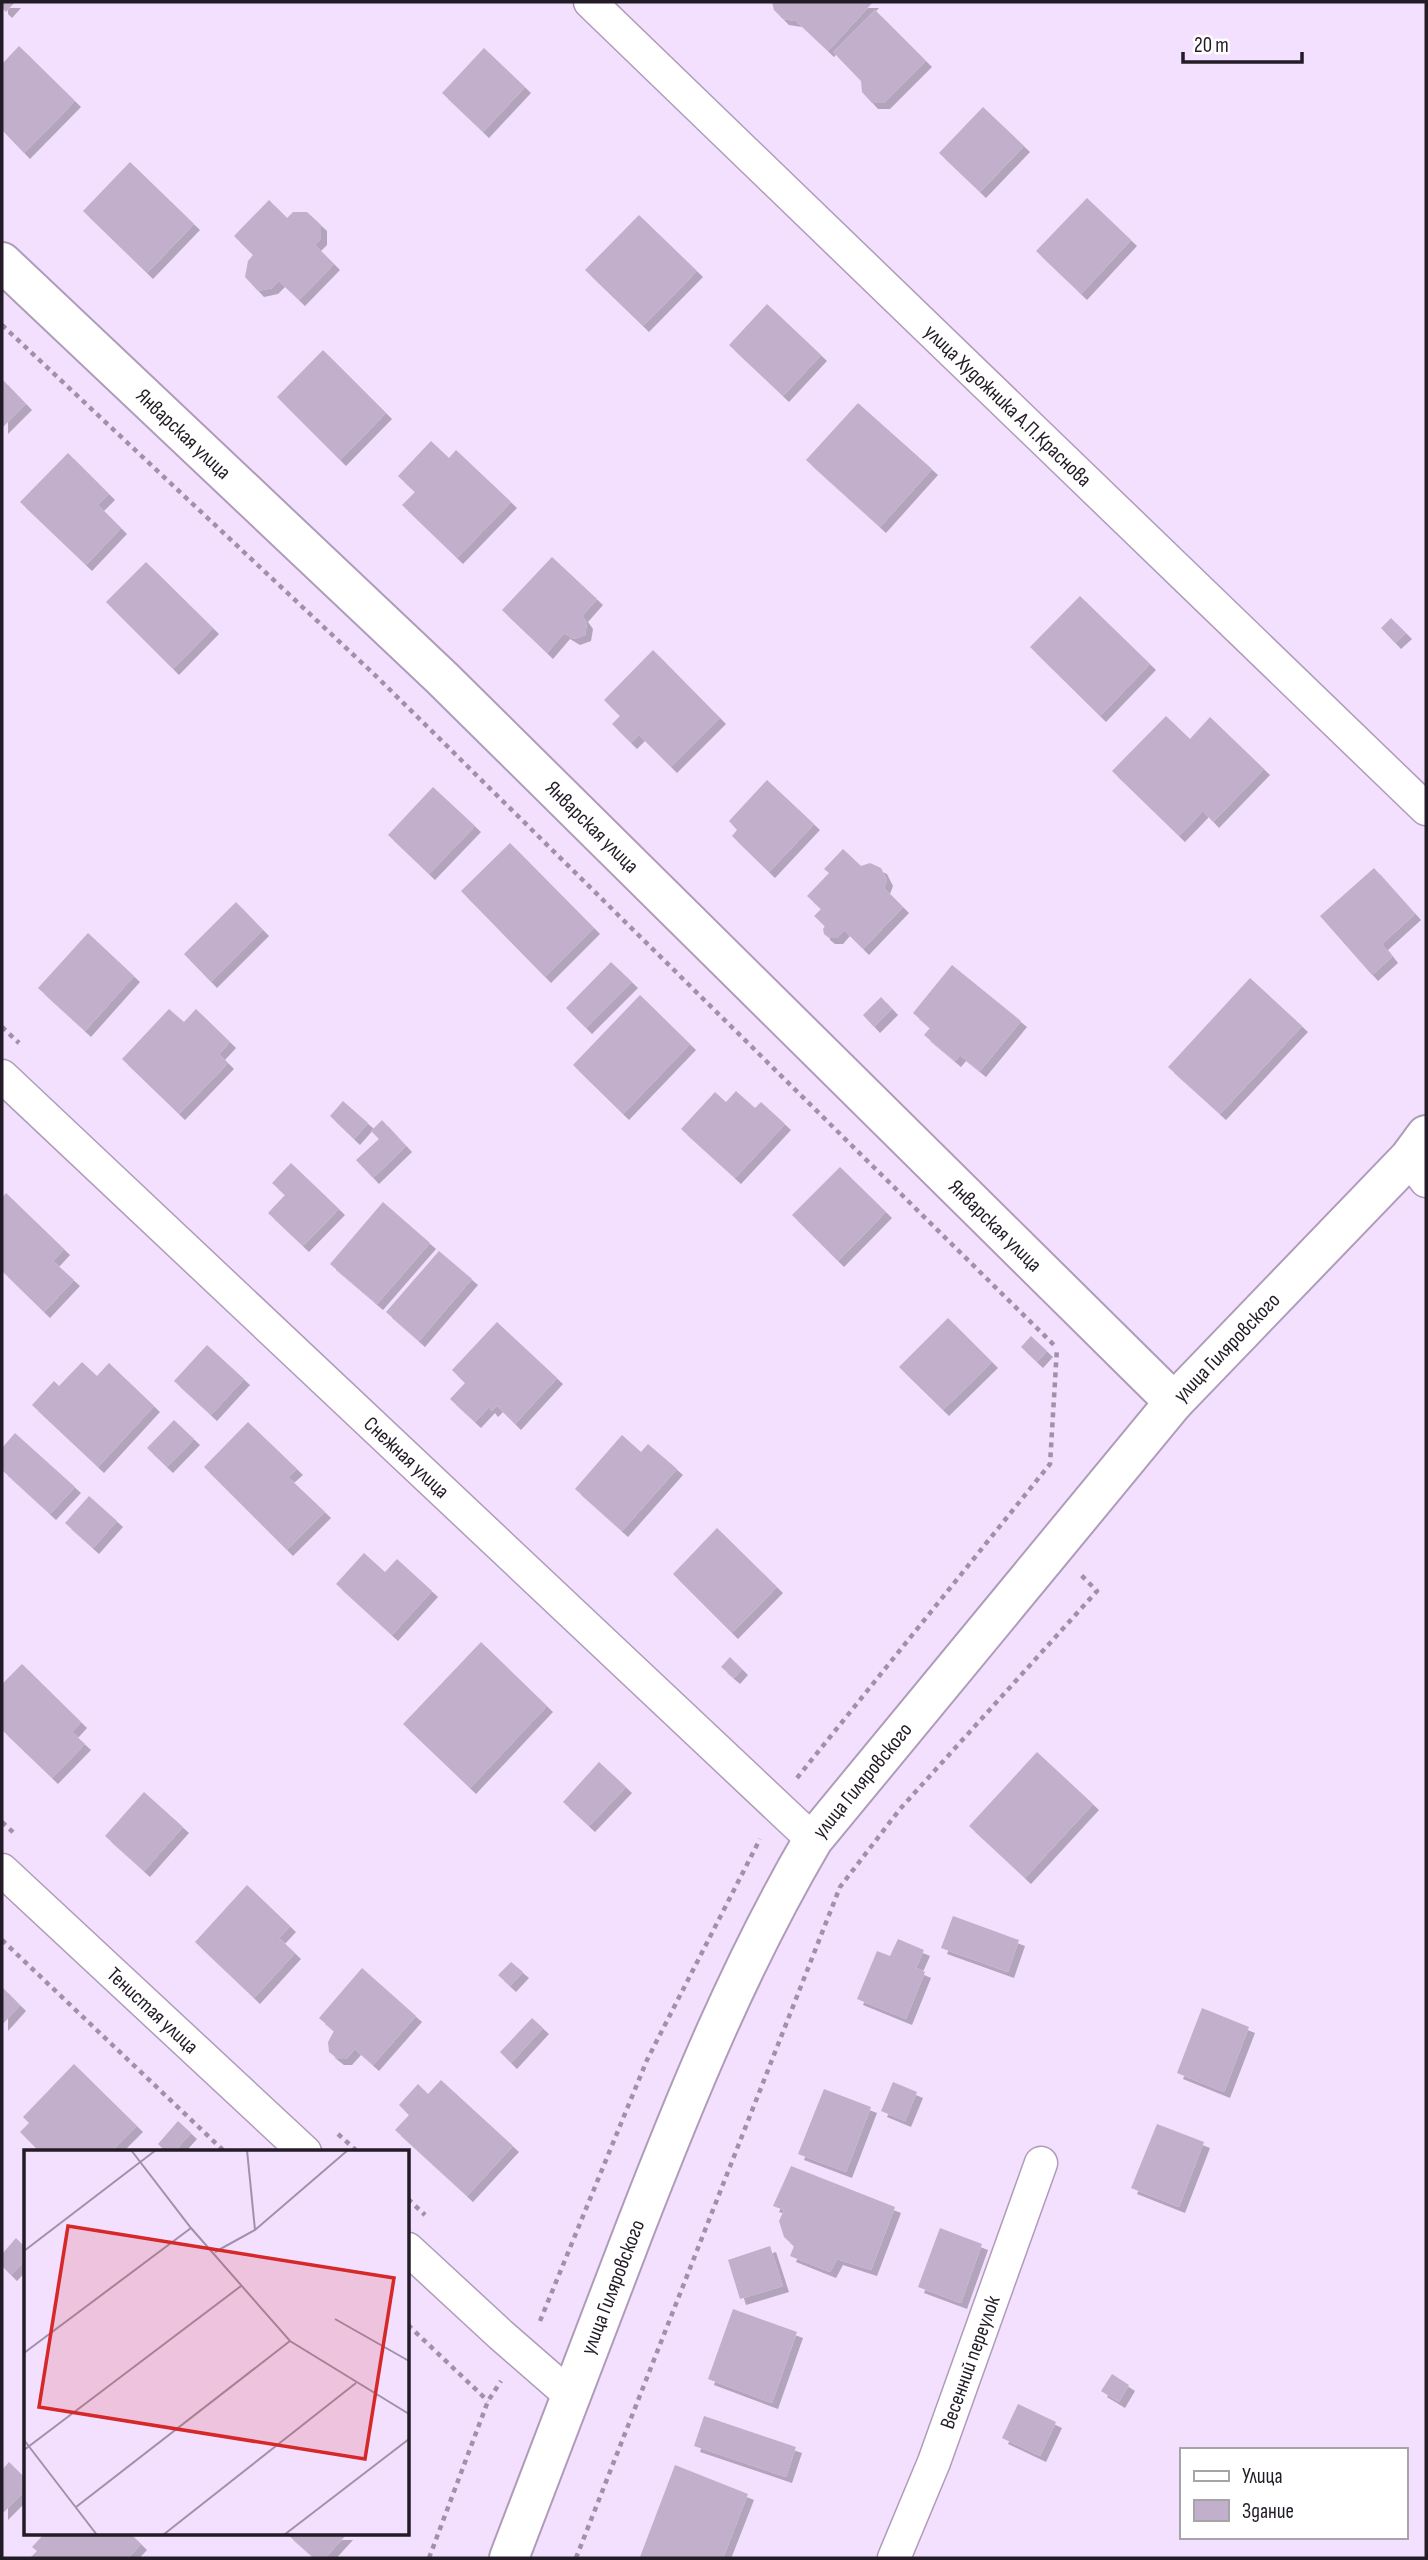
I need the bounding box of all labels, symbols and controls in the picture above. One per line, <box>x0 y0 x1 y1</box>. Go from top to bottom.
scale bar <box>1183 21 1302 65</box>
text: 20 m <box>1194 33 1229 58</box>
street label: улица Художника А.П.Краснова <box>919 319 1097 492</box>
street label: Январская улица <box>131 383 236 485</box>
street label: Январская улица <box>540 776 644 878</box>
street label: Январская улица <box>943 1174 1047 1277</box>
street label: улица Гиляровского <box>1169 1288 1285 1408</box>
street label: Снежная улица <box>358 1411 454 1504</box>
street label: улица Гиляровского <box>808 1718 918 1843</box>
street label: Тенистая улица <box>102 1962 203 2059</box>
inset map <box>24 2150 410 2536</box>
street label: улица Гиляровского <box>576 2216 650 2358</box>
street label: Весенний переулок <box>935 2292 1006 2432</box>
legend <box>1180 2448 1407 2539</box>
text: Улица <box>1242 2464 1283 2489</box>
text: Здание <box>1242 2499 1294 2524</box>

